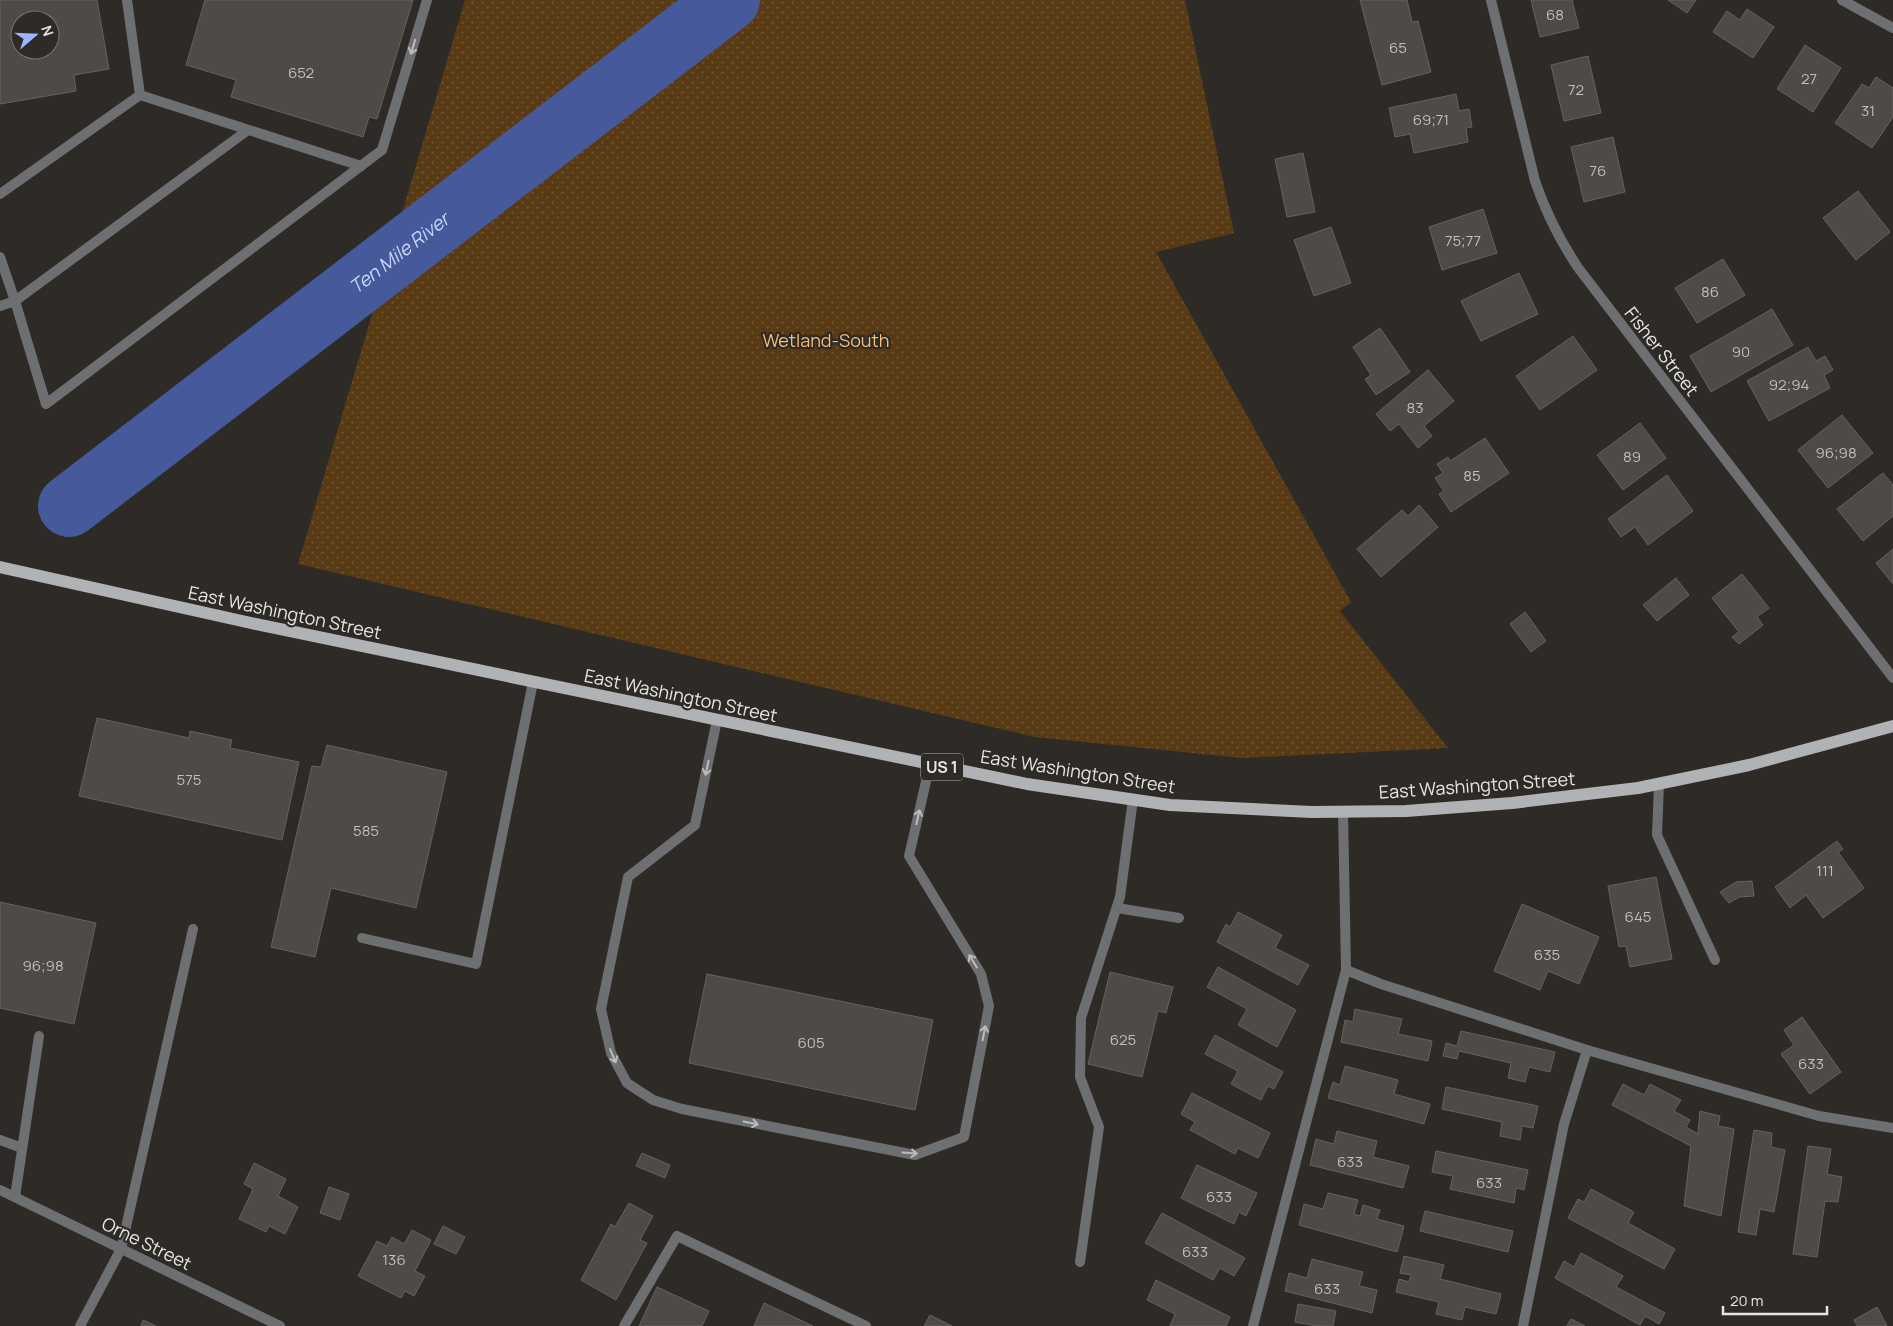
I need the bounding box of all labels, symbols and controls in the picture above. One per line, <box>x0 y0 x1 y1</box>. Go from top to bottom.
house number: 68 <box>1546 4 1564 25</box>
north arrow <box>10 10 60 60</box>
text: N <box>37 23 58 38</box>
house number: 65 <box>1389 37 1407 58</box>
one-way arrow <box>408 38 418 54</box>
house number: 652 <box>288 62 314 83</box>
house number: 27 <box>1801 68 1817 89</box>
house number: 72 <box>1568 79 1584 100</box>
house number: 31 <box>1861 100 1875 121</box>
house number: 69;71 <box>1413 109 1449 130</box>
house number: 76 <box>1590 160 1606 181</box>
water label: Ten Mile River <box>344 205 456 299</box>
house number: 75;77 <box>1445 230 1481 251</box>
house number: 86 <box>1701 281 1719 302</box>
street label: Fisher Street <box>1620 301 1704 401</box>
park label: Wetland-South <box>763 328 889 352</box>
house number: 90 <box>1732 341 1750 362</box>
house number: 92;94 <box>1769 374 1809 395</box>
house number: 83 <box>1406 397 1424 418</box>
house number: 96;98 <box>1815 442 1857 463</box>
house number: 89 <box>1623 446 1641 467</box>
house number: 85 <box>1463 465 1481 486</box>
street label: East Washington Street <box>186 580 384 644</box>
street label: East Washington Street <box>582 663 780 727</box>
street label: East Washington Street <box>979 744 1177 798</box>
road number: US 1 <box>921 754 963 780</box>
one-way arrow <box>702 759 711 775</box>
street label: East Washington Street <box>1378 766 1576 804</box>
house number: 575 <box>177 769 201 790</box>
one-way arrow <box>914 809 923 825</box>
house number: 585 <box>353 820 379 841</box>
house number: 111 <box>1816 860 1834 881</box>
house number: 645 <box>1625 906 1651 927</box>
house number: 635 <box>1534 944 1560 965</box>
one-way arrow <box>967 954 977 968</box>
house number: 96;98 <box>22 955 64 976</box>
one-way arrow <box>980 1026 989 1042</box>
house number: 625 <box>1110 1029 1136 1050</box>
house number: 605 <box>797 1032 825 1053</box>
one-way arrow <box>609 1048 619 1063</box>
house number: 633 <box>1798 1053 1824 1074</box>
one-way arrow <box>743 1118 759 1128</box>
one-way arrow <box>902 1148 918 1158</box>
house number: 633 <box>1337 1151 1363 1172</box>
house number: 633 <box>1476 1172 1502 1193</box>
house number: 633 <box>1206 1186 1232 1207</box>
street label: Orne Street <box>98 1211 196 1275</box>
house number: 633 <box>1182 1241 1208 1262</box>
house number: 136 <box>382 1249 406 1270</box>
house number: 633 <box>1314 1278 1340 1299</box>
scale bar <box>1723 1284 1827 1316</box>
text: 20 m <box>1730 1290 1763 1311</box>

